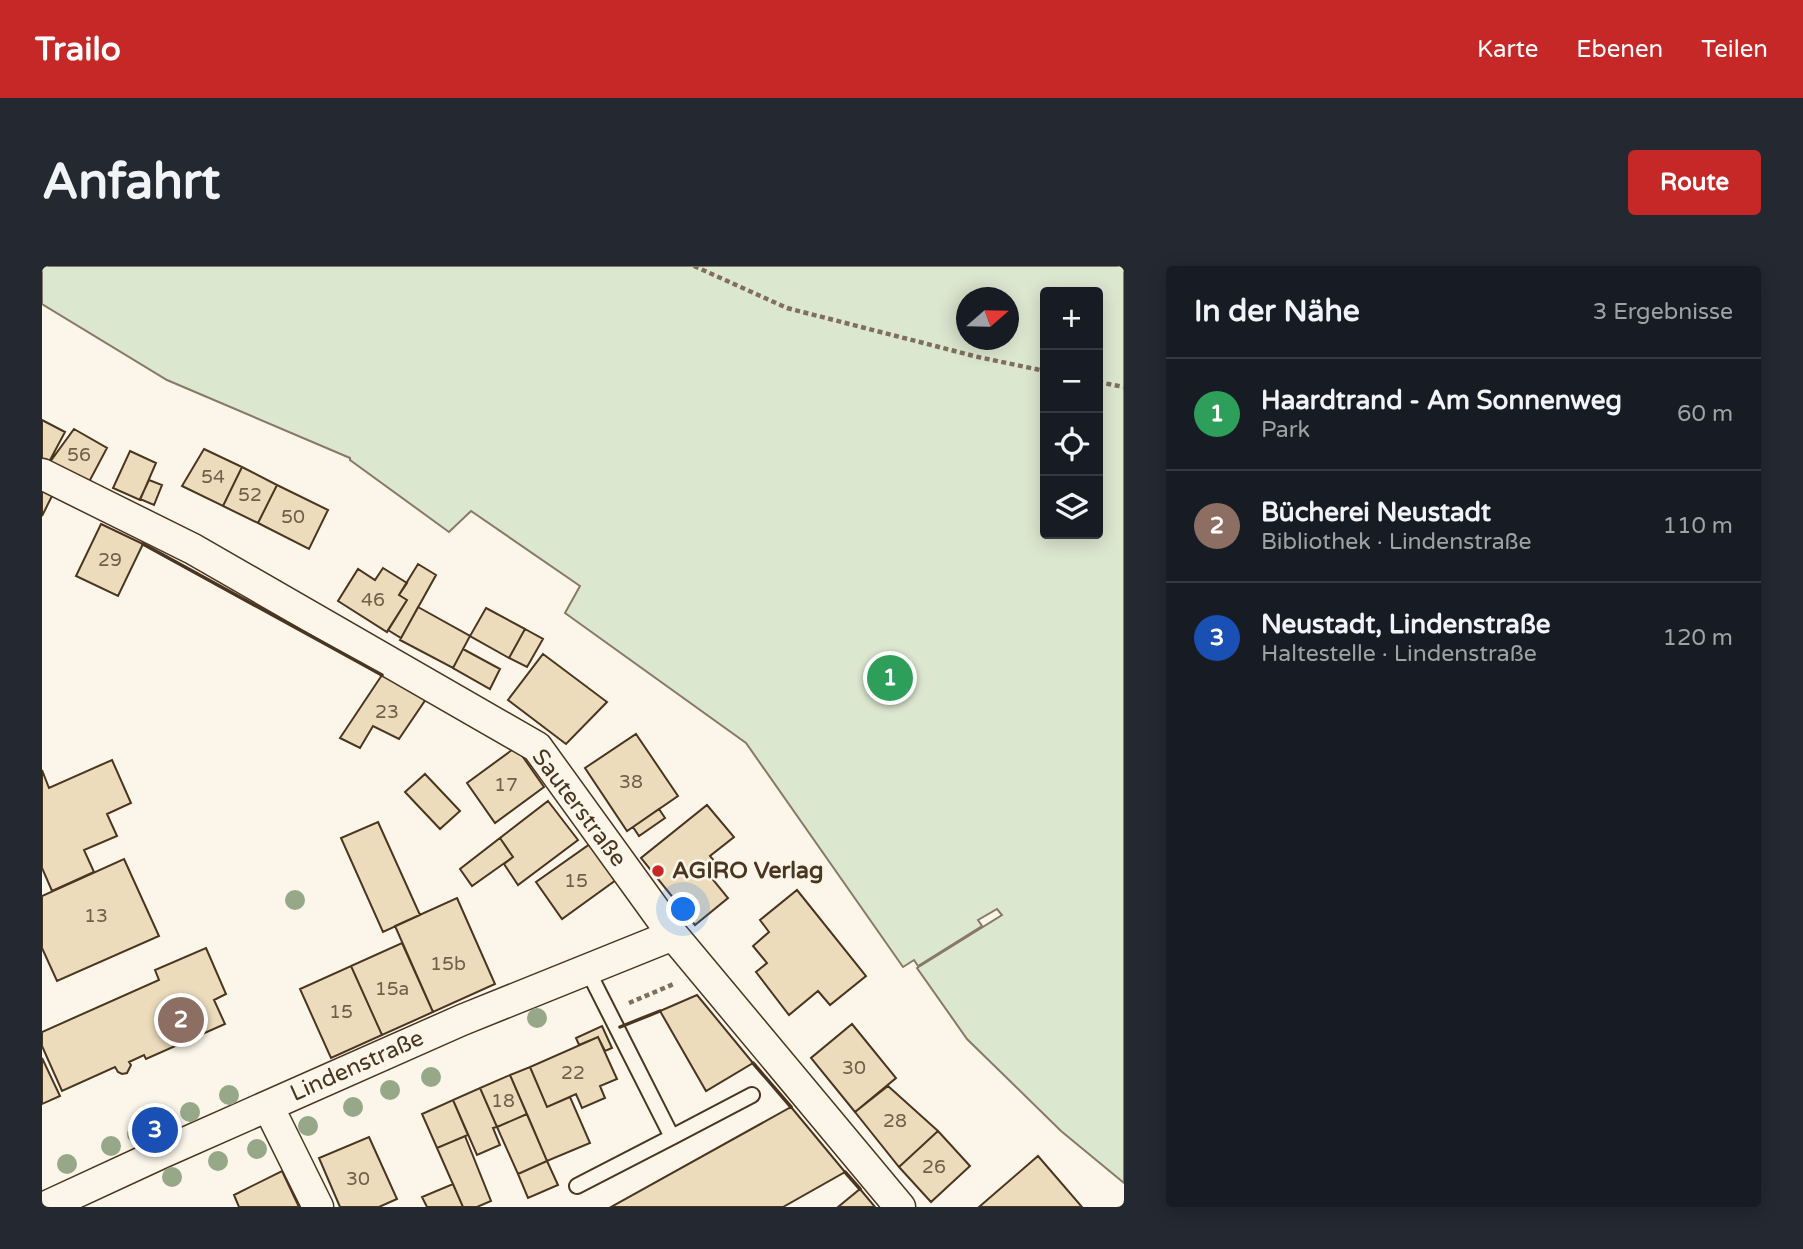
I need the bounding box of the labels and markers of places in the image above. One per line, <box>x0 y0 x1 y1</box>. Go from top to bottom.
pin: 1 <box>867 652 913 704</box>
place label: AGIRO Verlag <box>672 857 824 885</box>
marker: AGIRO Verlag <box>650 863 666 879</box>
pin: 2 <box>158 994 204 1046</box>
pin: 3 <box>132 1104 178 1156</box>

